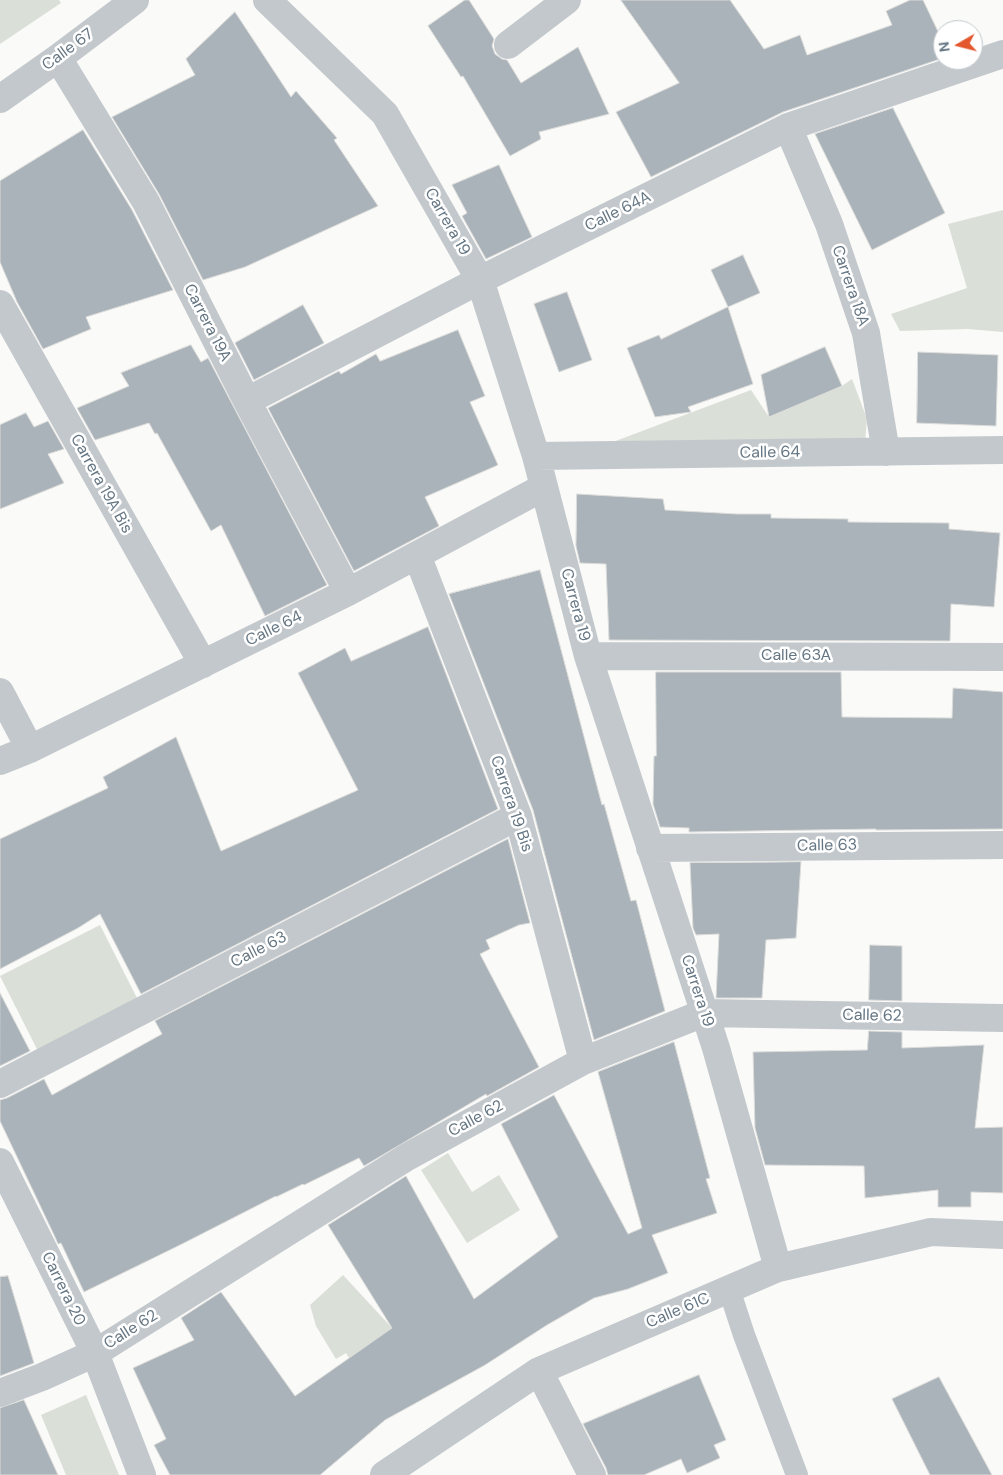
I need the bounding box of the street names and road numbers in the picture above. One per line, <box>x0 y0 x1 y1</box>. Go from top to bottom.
street label: Calle 67 <box>39 25 97 75</box>
street label: Carrera 19 <box>420 185 474 259</box>
street label: Calle 64A <box>582 188 654 236</box>
street label: Carrera 18A <box>827 243 873 329</box>
street label: Carrera 19A <box>179 281 235 365</box>
street label: Carrera 19A Bis <box>66 431 136 537</box>
street label: Calle 64 <box>740 443 800 463</box>
street label: Carrera 19 <box>556 566 594 644</box>
street label: Calle 64 <box>243 607 305 651</box>
street label: Calle 63A <box>761 646 831 666</box>
street label: Carrera 19 Bis <box>486 753 536 855</box>
street label: Calle 63 <box>797 836 857 856</box>
street label: Calle 63 <box>228 928 290 972</box>
street label: Carrera 19 <box>676 953 718 1029</box>
street label: Calle 62 <box>842 1006 902 1026</box>
street label: Calle 62 <box>445 1097 507 1141</box>
street label: Carrera 20 <box>37 1249 89 1329</box>
street label: Calle 61C <box>643 1289 713 1333</box>
street label: Calle 62 <box>101 1306 161 1354</box>

